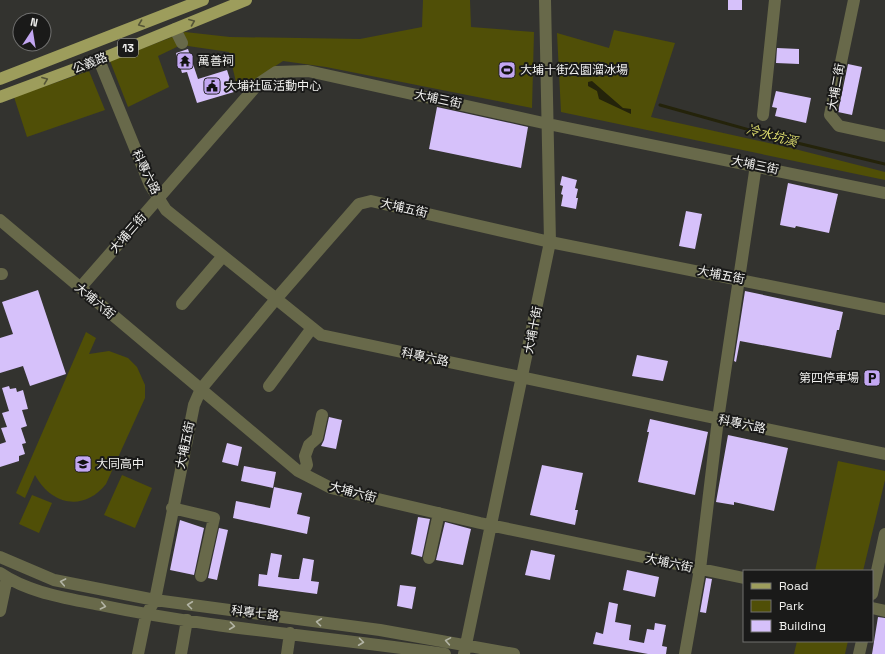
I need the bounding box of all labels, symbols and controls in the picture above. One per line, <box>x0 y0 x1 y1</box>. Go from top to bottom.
north arrow <box>12 12 52 52</box>
text: N <box>29 15 39 30</box>
one-way arrow <box>187 19 195 27</box>
one-way arrow <box>137 20 144 28</box>
road number: 13 <box>118 39 138 57</box>
street label: 公義路 <box>70 49 110 77</box>
temple icon: 萬善祠 <box>175 51 195 71</box>
place label: 萬善祠 <box>198 53 234 69</box>
sports icon: 大埔十街公園溜冰場 <box>497 60 517 80</box>
place label: 大埔十街公園溜冰場 <box>520 62 628 78</box>
street label: 大埔二街 <box>824 62 848 112</box>
public building icon: 大埔社區活動中心 <box>202 76 222 96</box>
one-way arrow <box>41 77 48 85</box>
place label: 大埔社區活動中心 <box>225 78 321 94</box>
street label: 大埔三街 <box>413 86 463 112</box>
water label: 冷水坑溪 <box>745 121 801 151</box>
street label: 科專六路 <box>128 147 164 197</box>
street label: 大埔三街 <box>730 152 780 178</box>
street label: 大埔五街 <box>379 195 429 221</box>
street label: 大埔三街 <box>106 210 150 256</box>
street label: 大埔五街 <box>696 263 746 287</box>
street label: 大埔六街 <box>71 279 119 323</box>
street label: 大埔十街 <box>521 305 545 355</box>
street label: 科專六路 <box>400 344 450 370</box>
parking icon: 第四停車場 <box>862 368 882 388</box>
place label: 第四停車場 <box>799 370 859 386</box>
street label: 科專六路 <box>717 411 767 437</box>
street label: 大埔五街 <box>172 420 198 470</box>
school or university icon: 大同高中 <box>73 454 93 474</box>
place label: 大同高中 <box>96 456 144 472</box>
street label: 大埔六街 <box>328 478 378 506</box>
street label: 大埔六街 <box>644 550 694 576</box>
legend <box>743 570 873 642</box>
one-way arrow <box>59 578 66 587</box>
text: Road <box>779 578 808 594</box>
text: Park <box>779 598 804 614</box>
one-way arrow <box>100 601 107 609</box>
one-way arrow <box>187 601 194 610</box>
street label: 科專七路 <box>230 602 280 624</box>
one-way arrow <box>316 618 322 627</box>
text: Building <box>779 618 826 634</box>
one-way arrow <box>229 621 235 630</box>
one-way arrow <box>358 637 364 646</box>
one-way arrow <box>445 638 451 646</box>

